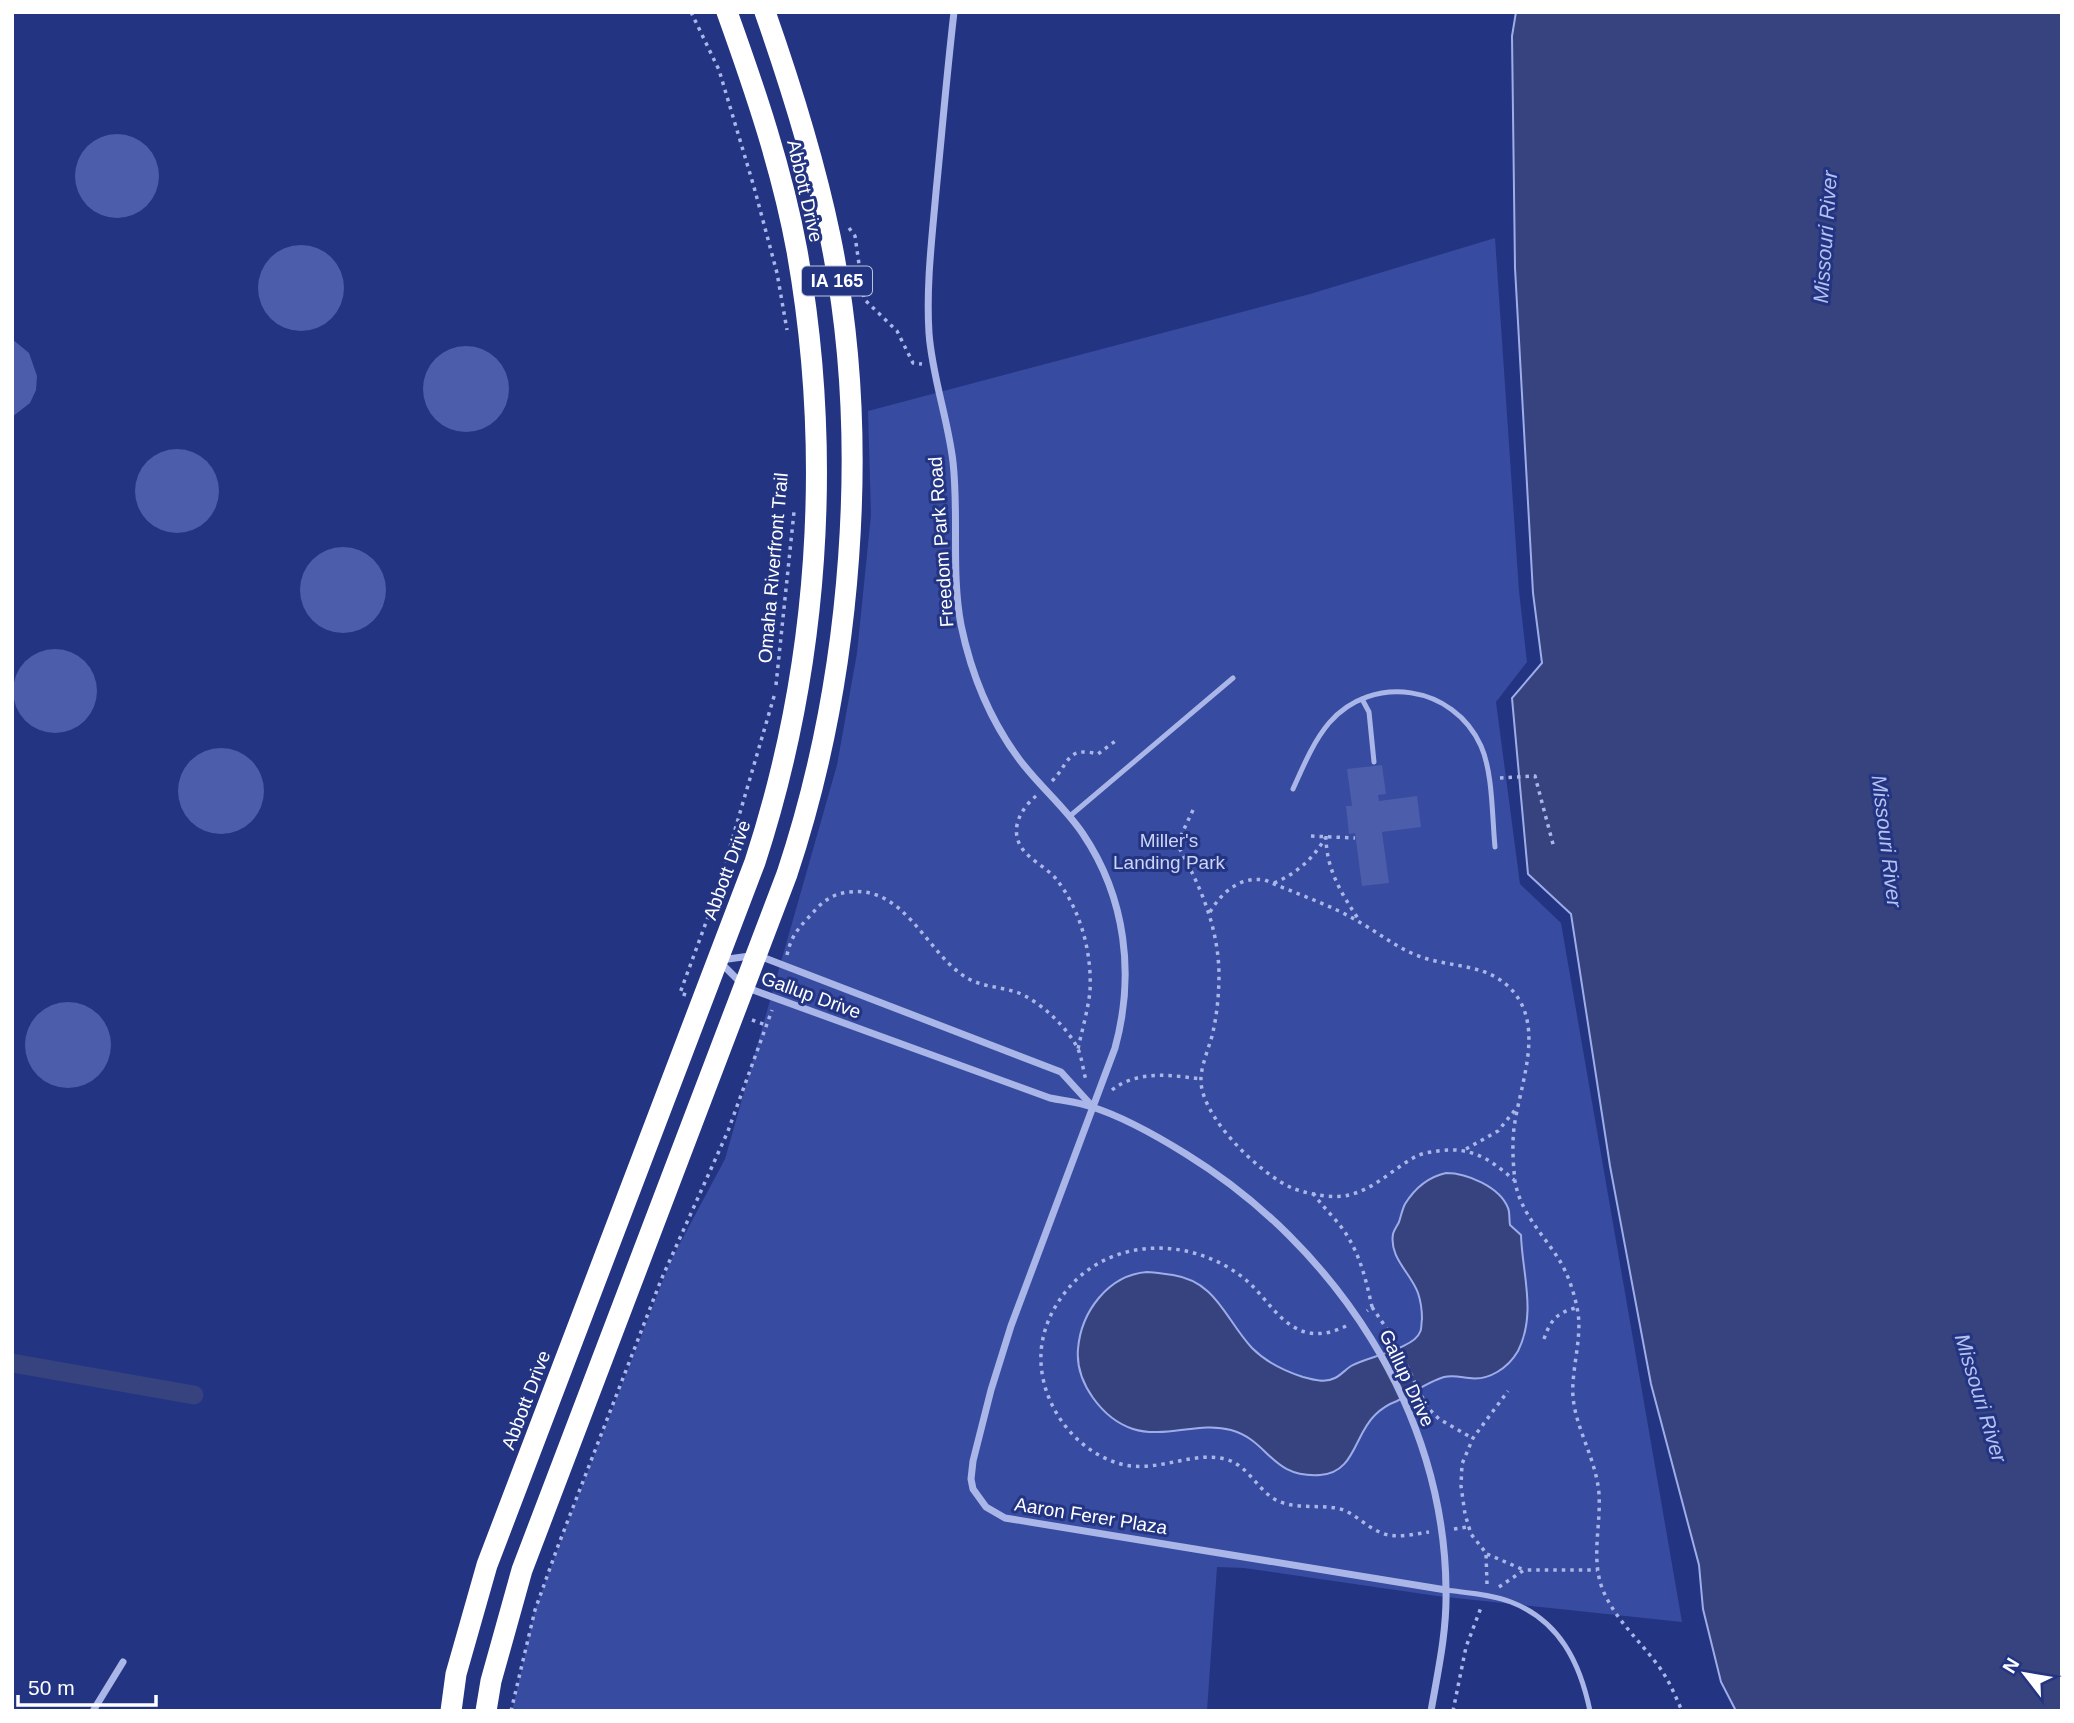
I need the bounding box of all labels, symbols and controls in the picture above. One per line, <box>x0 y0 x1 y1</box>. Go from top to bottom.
street label: Abbott Drive <box>783 138 827 244</box>
water label: Missouri River <box>1809 169 1841 304</box>
road number: IA 165 <box>802 267 872 296</box>
street label: Freedom Park Road <box>925 456 957 628</box>
street label: Omaha Riverfront Trail <box>754 472 792 664</box>
water label: Missouri River <box>1867 774 1907 909</box>
street label: Abbott Drive <box>699 817 755 923</box>
park label: Miller's Landing Park <box>1113 830 1225 873</box>
street label: Gallup Drive <box>758 967 864 1023</box>
street label: Gallup Drive <box>1375 1326 1439 1430</box>
water label: Missouri River <box>1951 1331 2012 1466</box>
street label: Abbott Drive <box>497 1347 555 1453</box>
street label: Aaron Ferer Plaza <box>1013 1494 1169 1538</box>
north arrow <box>1990 1639 2060 1709</box>
text: N <box>1998 1654 2023 1677</box>
scale bar <box>18 1664 156 1708</box>
text: 50 m <box>28 1676 75 1699</box>

